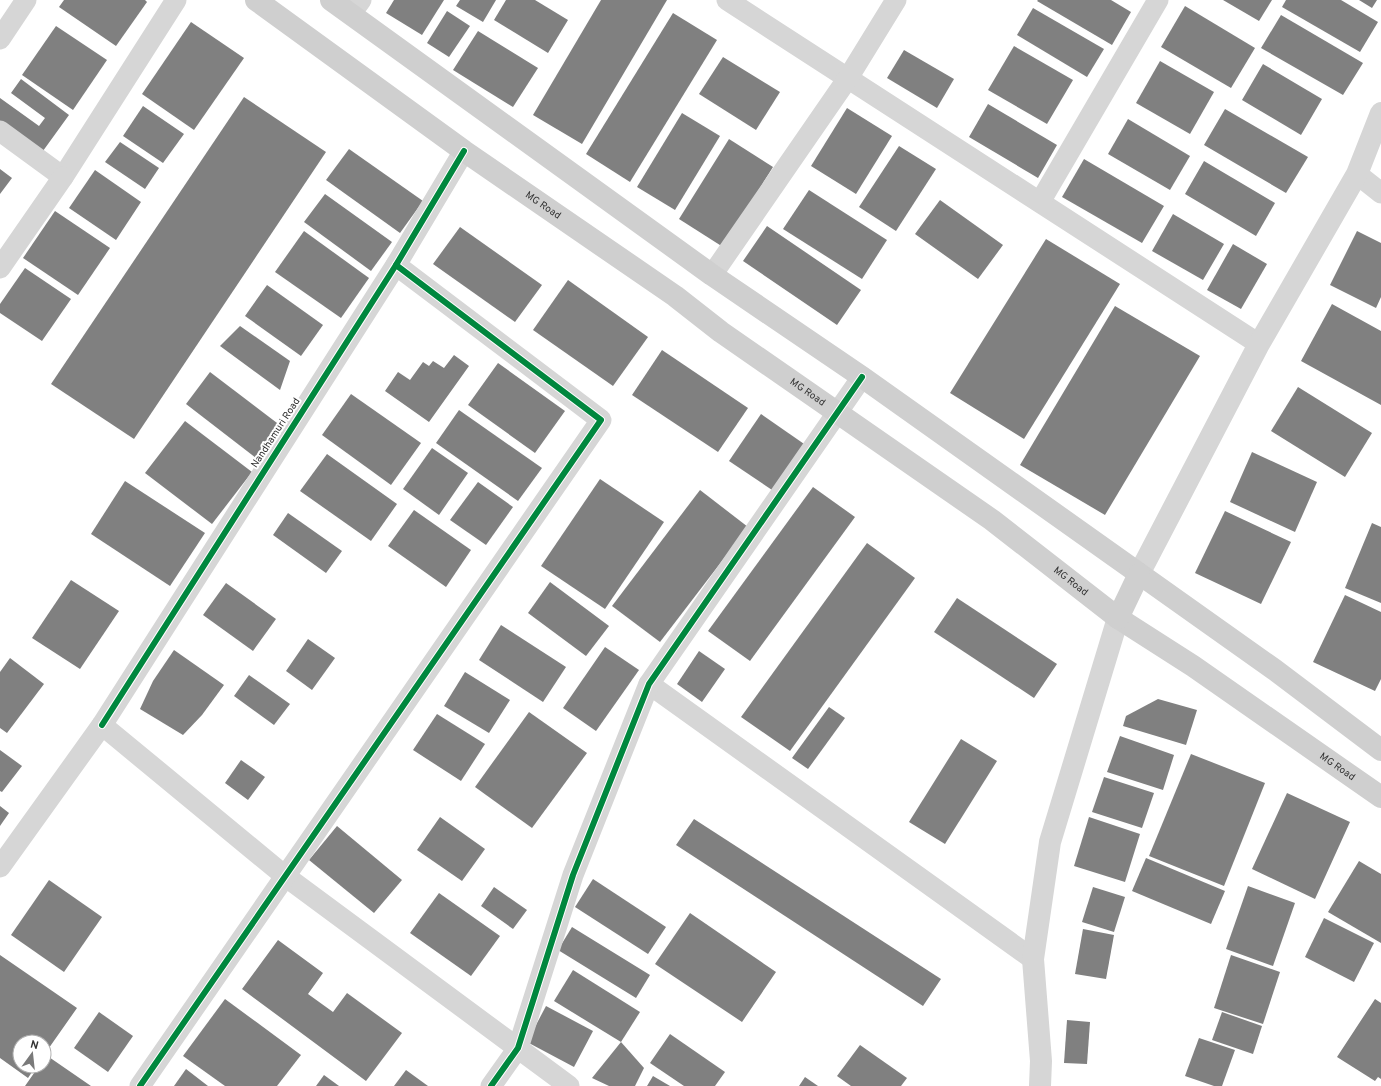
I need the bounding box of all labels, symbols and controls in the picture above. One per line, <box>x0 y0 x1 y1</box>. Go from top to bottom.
street label: MG Road <box>523 189 563 222</box>
street label: MG Road <box>787 375 828 409</box>
street label: Nandhamuri Road <box>249 396 303 470</box>
street label: MG Road <box>1051 564 1091 599</box>
street label: MG Road <box>1317 750 1358 784</box>
north arrow <box>12 1034 52 1074</box>
text: N <box>29 1038 40 1053</box>

